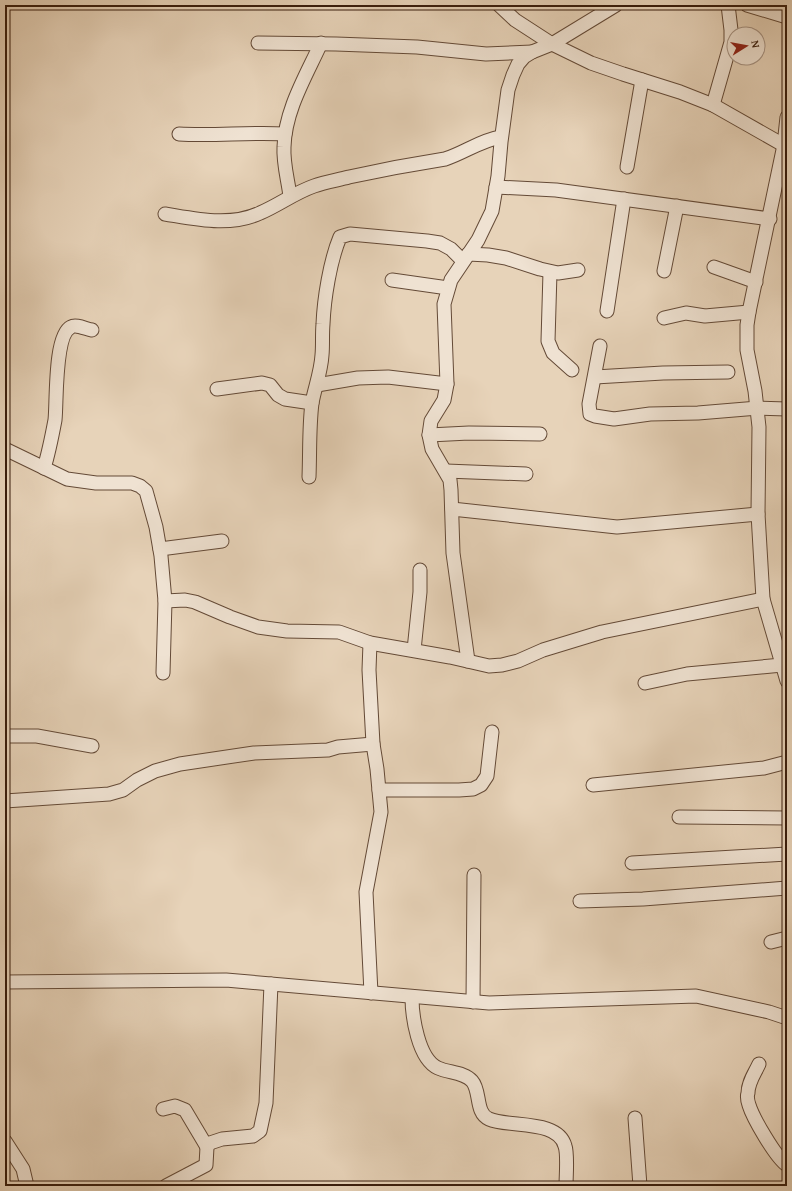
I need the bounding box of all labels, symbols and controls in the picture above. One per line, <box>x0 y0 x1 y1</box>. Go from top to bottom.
north arrow <box>726 26 766 66</box>
text: N <box>747 39 764 50</box>

